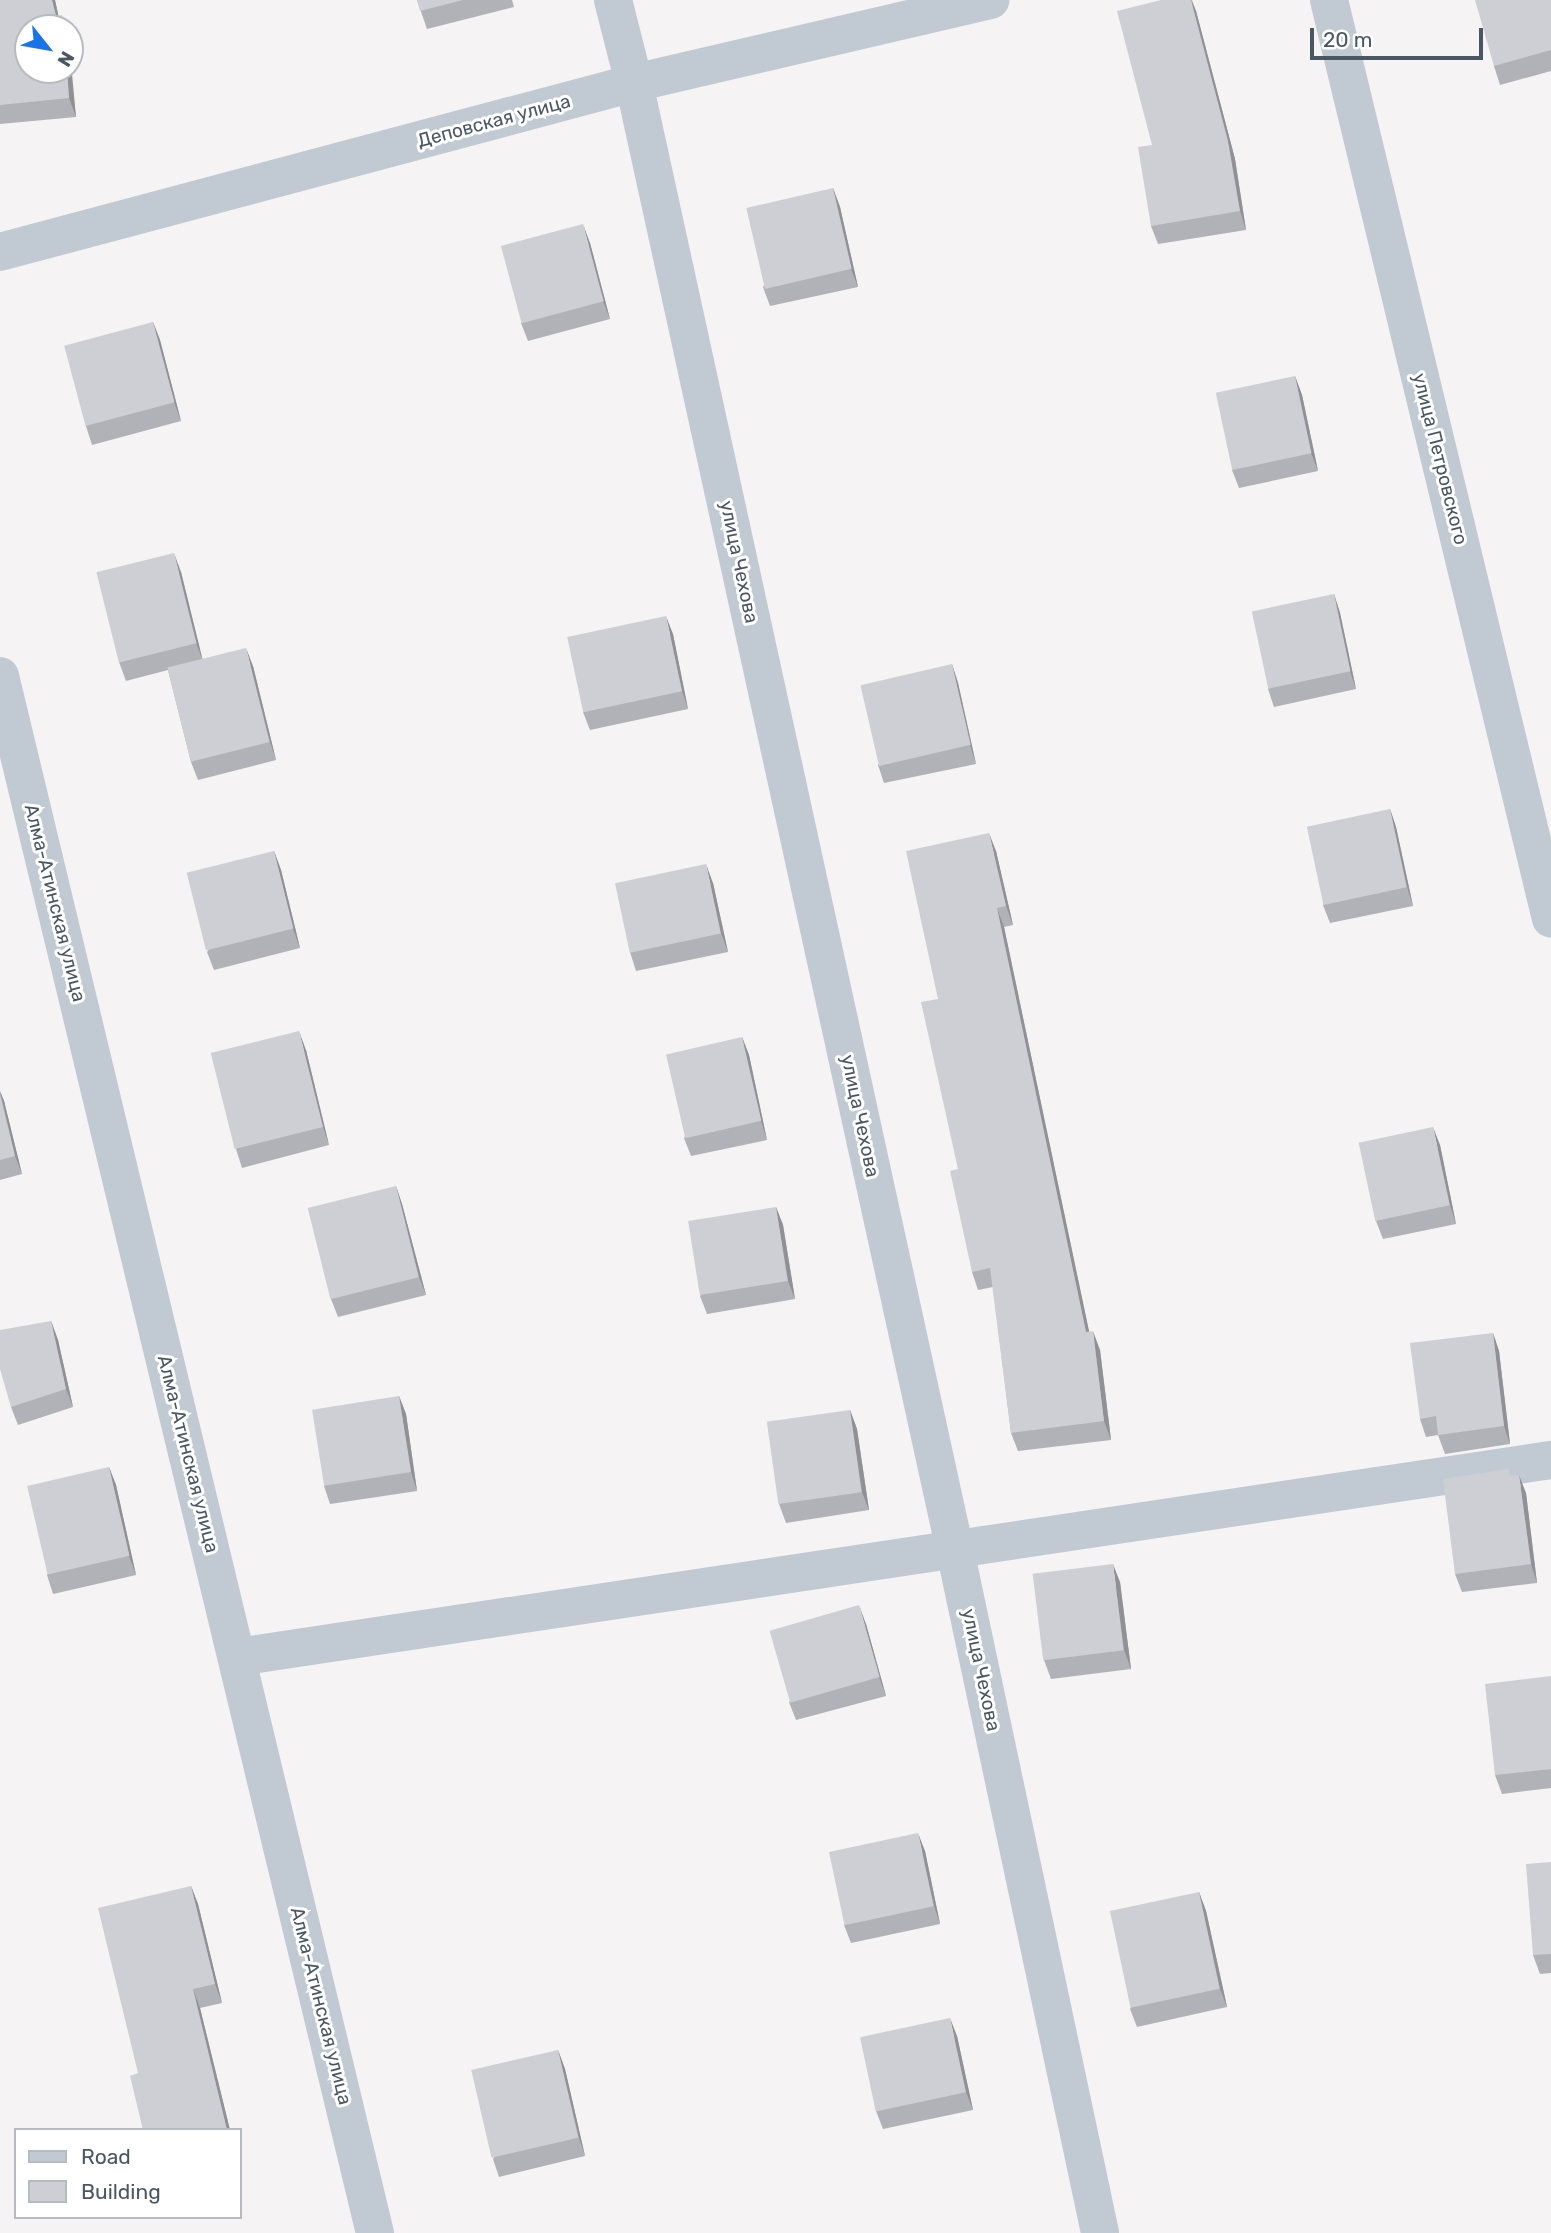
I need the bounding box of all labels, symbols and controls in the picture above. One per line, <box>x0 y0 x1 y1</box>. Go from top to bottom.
north arrow <box>14 14 84 84</box>
scale bar <box>1313 14 1486 58</box>
text: 20 m <box>1323 27 1372 52</box>
text: N <box>52 47 79 71</box>
street label: Деповская улица <box>415 90 573 152</box>
street label: улица Петровского <box>1408 371 1472 547</box>
street label: улица Чехова <box>715 499 763 625</box>
street label: Алма-Атинская улица <box>19 802 91 1004</box>
street label: улица Чехова <box>836 1053 884 1179</box>
street label: Алма-Атинская улица <box>152 1353 224 1555</box>
street label: улица Чехова <box>957 1607 1005 1733</box>
street label: Алма-Атинская улица <box>285 1905 357 2107</box>
legend <box>14 2128 242 2219</box>
text: Road <box>81 2144 131 2169</box>
text: Building <box>81 2179 161 2204</box>

